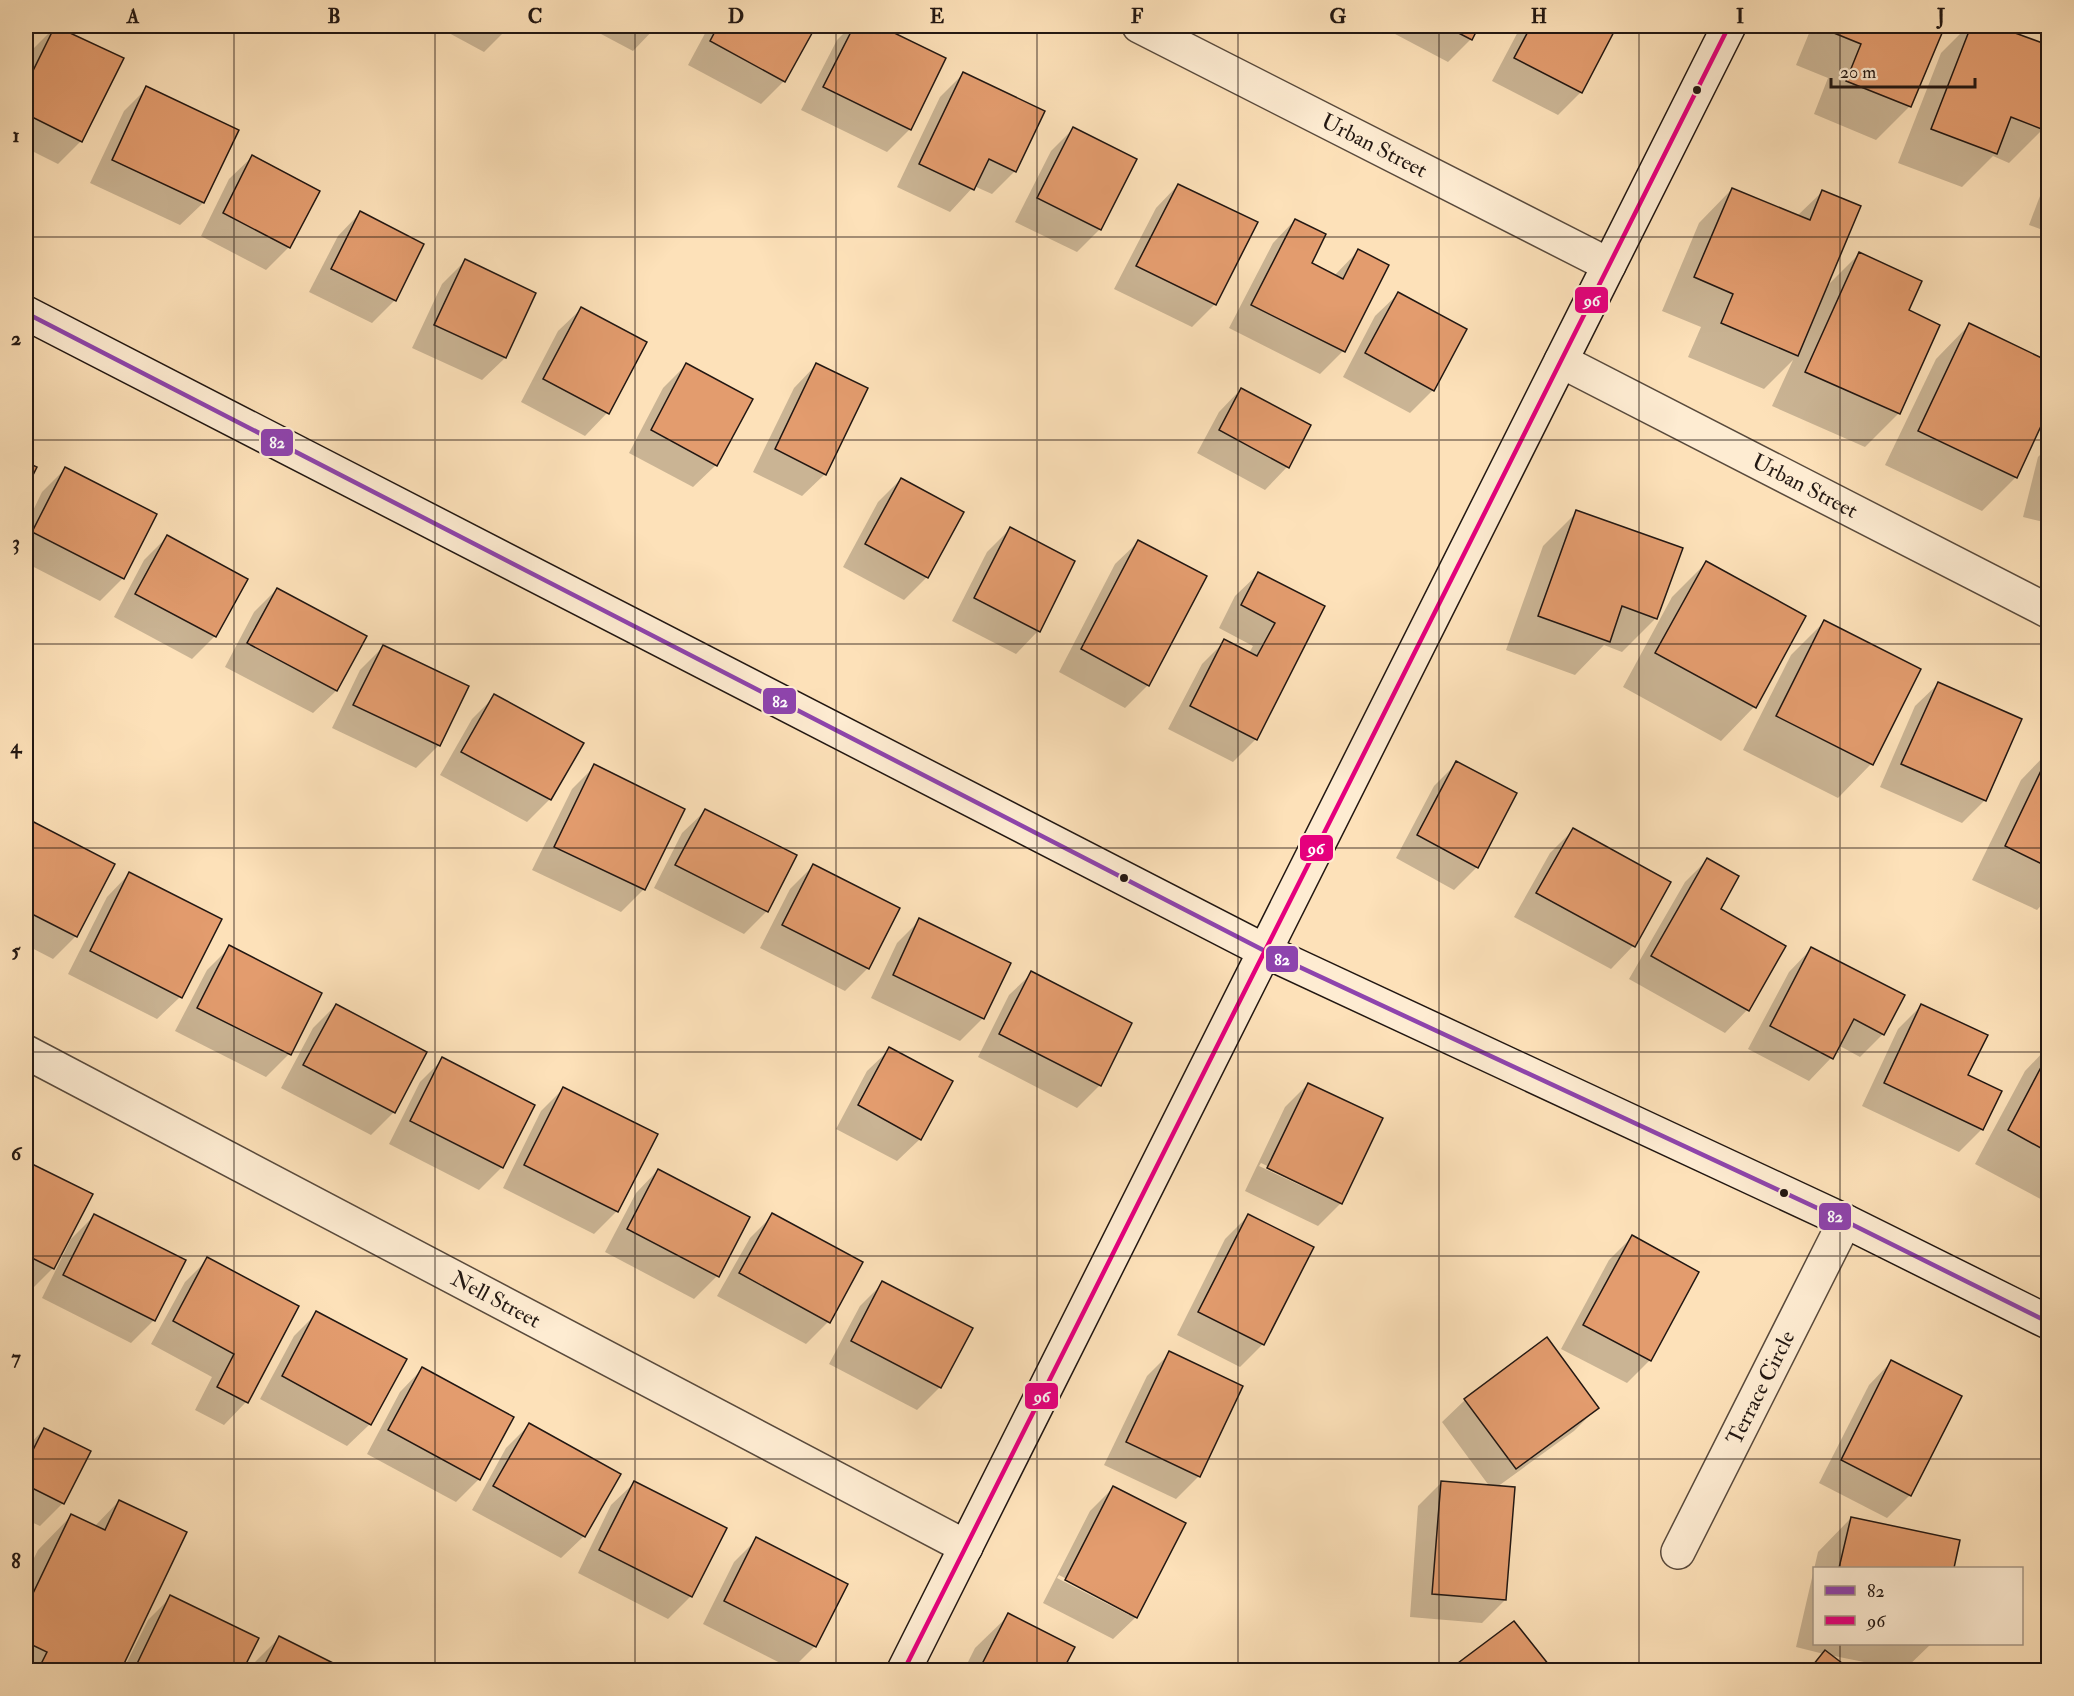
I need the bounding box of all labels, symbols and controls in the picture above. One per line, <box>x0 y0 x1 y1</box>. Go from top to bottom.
text: A <box>126 4 140 29</box>
text: B <box>327 4 341 29</box>
text: C <box>528 4 542 29</box>
text: D <box>728 4 744 29</box>
text: E <box>930 4 945 29</box>
text: F <box>1131 4 1144 29</box>
text: G <box>1330 4 1347 29</box>
text: H <box>1531 4 1547 29</box>
text: I <box>1736 4 1744 29</box>
text: J <box>1936 4 1945 29</box>
scale bar <box>1831 51 1975 89</box>
text: 20 m <box>1840 61 1876 84</box>
unlabelled marker <box>1691 84 1703 96</box>
street label: Urban Street <box>1317 107 1432 184</box>
text: 1 <box>12 123 20 148</box>
line badge: 96 <box>1574 286 1609 314</box>
text: 96 <box>1582 291 1602 311</box>
text: 2 <box>11 326 21 351</box>
line badge: 82 <box>260 428 294 457</box>
text: 82 <box>269 433 285 453</box>
street label: Urban Street <box>1747 447 1862 525</box>
text: 3 <box>12 530 20 555</box>
line badge: 82 <box>762 687 797 715</box>
text: 82 <box>772 692 788 712</box>
text: 4 <box>10 734 23 759</box>
line badge: 96 <box>1299 834 1334 862</box>
text: 96 <box>1306 839 1326 859</box>
unlabelled marker <box>1118 872 1130 884</box>
text: 5 <box>12 938 22 963</box>
line badge: 82 <box>1265 945 1299 973</box>
text: 82 <box>1274 950 1290 970</box>
text: 6 <box>11 1141 23 1166</box>
unlabelled marker <box>1778 1187 1790 1199</box>
line badge: 82 <box>1818 1202 1852 1231</box>
text: 82 <box>1827 1207 1843 1227</box>
street label: Nell Street <box>446 1264 545 1335</box>
street label: Terrace Circle <box>1720 1326 1801 1450</box>
text: 7 <box>11 1345 21 1370</box>
line badge: 96 <box>1024 1382 1059 1410</box>
text: 96 <box>1032 1387 1052 1407</box>
text: 8 <box>11 1549 21 1574</box>
legend <box>1813 1567 2023 1645</box>
text: 82 <box>1867 1580 1885 1603</box>
text: 96 <box>1865 1610 1886 1633</box>

